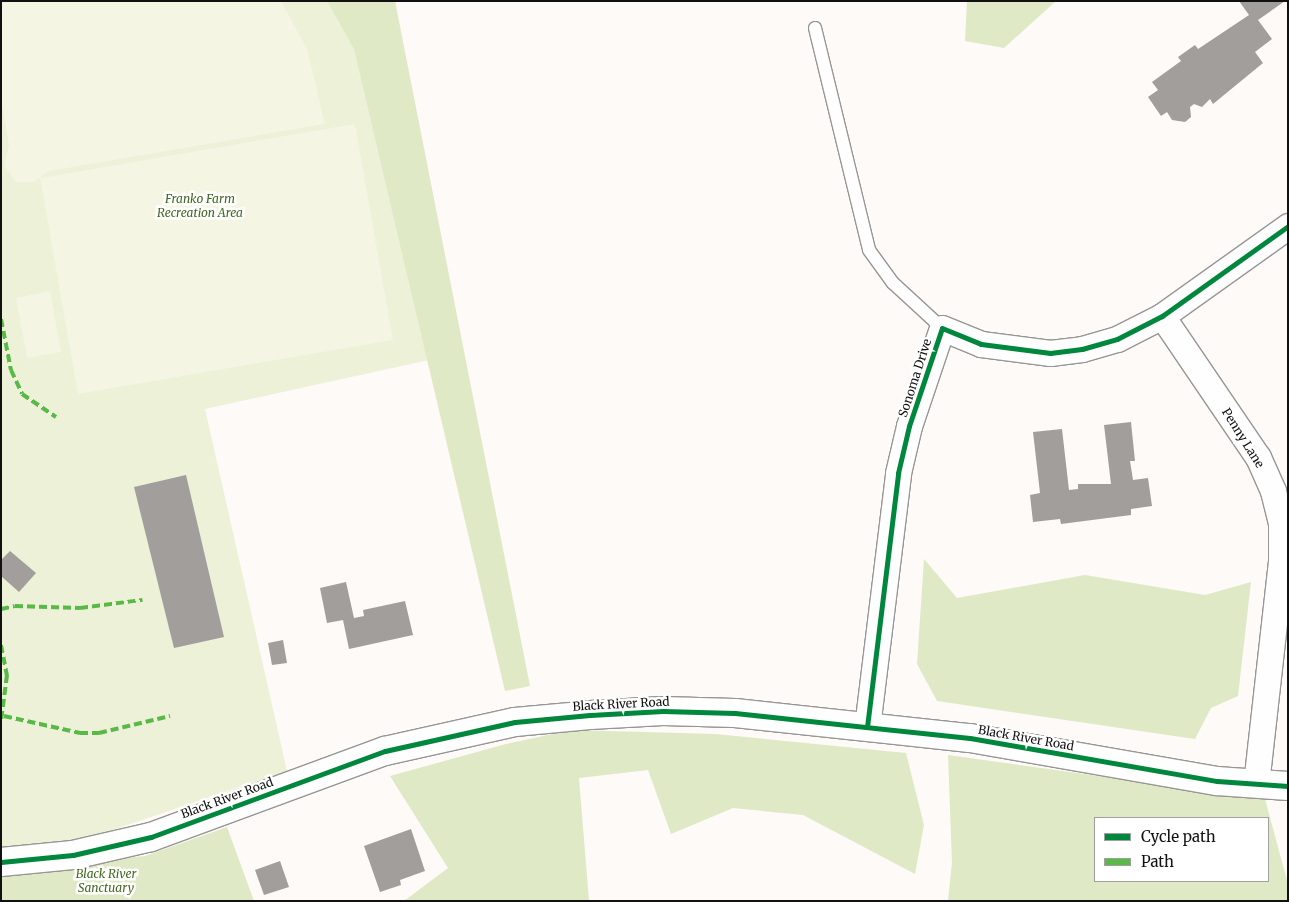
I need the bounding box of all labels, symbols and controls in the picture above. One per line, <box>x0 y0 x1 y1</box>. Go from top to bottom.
park label: Franko Farm Recreation Area <box>157 192 243 220</box>
street label: Sonoma Drive <box>896 337 934 419</box>
street label: Penny Lane <box>1219 405 1267 471</box>
street label: Black River Road <box>572 694 670 714</box>
street label: Black River Road <box>977 722 1075 754</box>
street label: Black River Road <box>179 775 275 821</box>
legend <box>1094 817 1269 882</box>
text: Cycle path <box>1141 827 1216 846</box>
text: Path <box>1141 852 1174 871</box>
park label: Black River Sanctuary <box>76 867 136 895</box>

